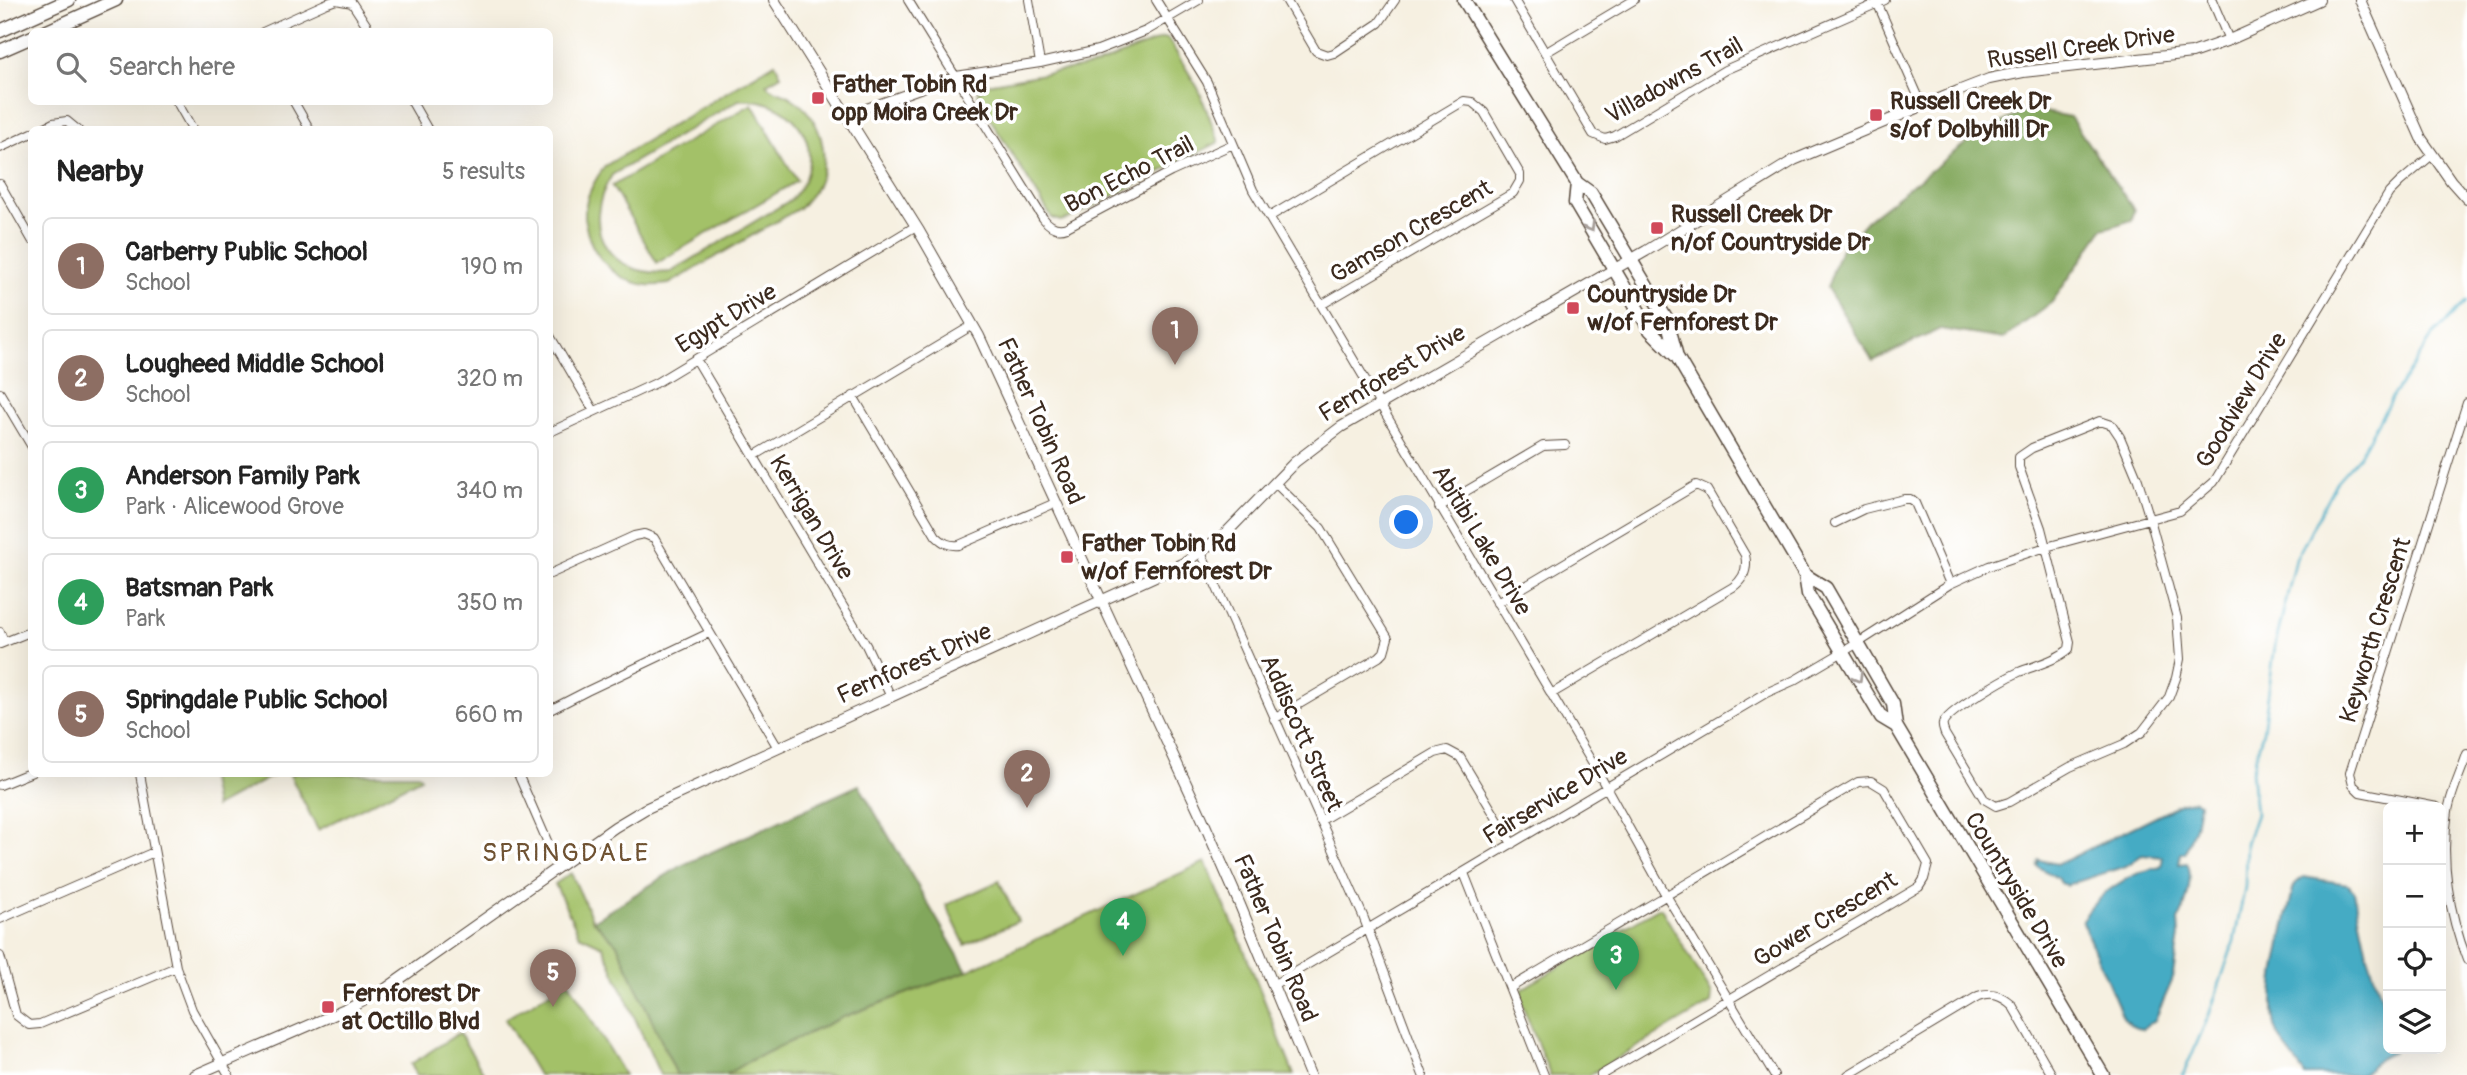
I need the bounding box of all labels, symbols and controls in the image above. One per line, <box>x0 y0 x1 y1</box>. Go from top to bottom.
street label: Russell Creek Drive <box>1986 20 2177 75</box>
search box <box>28 28 553 105</box>
street label: Villadowns Trail <box>1600 31 1748 130</box>
icon: search <box>52 48 90 86</box>
text: Search here <box>108 51 235 83</box>
place label: Father Tobin Rd opp Moira Creek Dr <box>831 70 1018 127</box>
place label: Russell Creek Dr s/of Dolbyhill Dr <box>1890 87 2052 144</box>
marker: Father Tobin Rd opp Moira Creek Dr <box>810 90 826 106</box>
marker: Russell Creek Dr s/of Dolbyhill Dr <box>1868 107 1884 123</box>
street label: Bon Echo Trail <box>1060 129 1199 219</box>
text: Nearby <box>56 153 143 190</box>
text: 5 results <box>442 157 525 186</box>
street label: Gamson Crescent <box>1325 173 1498 290</box>
place label: Russell Creek Dr n/of Countryside Dr <box>1671 200 1871 257</box>
one-way arrow <box>1582 220 1595 233</box>
marker: Russell Creek Dr n/of Countryside Dr <box>1649 220 1665 236</box>
text: Carberry Public School <box>125 236 368 268</box>
text: 1 <box>77 252 86 281</box>
text: 190 m <box>461 252 523 281</box>
text: School <box>125 268 191 297</box>
street label: Egypt Drive <box>671 277 782 360</box>
place label: Countryside Dr w/of Fernforest Dr <box>1587 280 1778 337</box>
marker: Countryside Dr w/of Fernforest Dr <box>1565 300 1581 316</box>
pin: 1 <box>1152 307 1198 365</box>
street label: Fernforest Drive <box>1314 318 1471 429</box>
street label: Goodview Drive <box>2190 327 2293 473</box>
street label: Father Tobin Road <box>991 333 1090 509</box>
text: Lougheed Middle School <box>125 348 384 380</box>
text: 2 <box>75 364 87 393</box>
text: 320 m <box>456 364 523 393</box>
text: School <box>125 380 191 409</box>
street label: Kerrigan Drive <box>763 450 860 585</box>
text: Anderson Family Park <box>125 460 360 492</box>
street label: Abitibi Lake Drive <box>1425 460 1538 621</box>
text: 3 <box>75 476 87 505</box>
text: 340 m <box>456 476 523 505</box>
text: Park · Alicewood Grove <box>125 492 344 521</box>
your location <box>1389 505 1423 539</box>
place label: Father Tobin Rd w/of Fernforest Dr <box>1081 529 1272 586</box>
street label: Keyworth Crescent <box>2333 534 2418 726</box>
marker: Father Tobin Rd w/of Fernforest Dr <box>1059 549 1075 565</box>
text: Batsman Park <box>125 572 273 604</box>
text: 4 <box>74 588 88 617</box>
text: 350 m <box>457 588 523 617</box>
text: Park <box>125 604 165 633</box>
street label: Fernforest Drive <box>833 616 996 710</box>
street label: Addiscott Street <box>1254 650 1349 817</box>
one-way arrow <box>1850 670 1863 683</box>
text: Springdale Public School <box>125 684 388 716</box>
text: 5 <box>75 700 87 729</box>
text: 660 m <box>455 700 523 729</box>
text: School <box>125 716 191 745</box>
street label: Fairservice Drive <box>1478 742 1633 851</box>
pin: 2 <box>1004 750 1050 808</box>
map controls <box>2383 802 2446 1054</box>
button: + <box>2383 802 2446 865</box>
street label: Countryside Drive <box>1959 807 2075 974</box>
district label: SPRINGDALE <box>482 837 650 869</box>
street label: Father Tobin Road <box>1227 850 1324 1026</box>
street label: Gower Crescent <box>1748 865 1903 974</box>
button: − <box>2383 865 2446 928</box>
pin: 4 <box>1100 898 1146 956</box>
button: locate <box>2383 928 2446 991</box>
pin: 3 <box>1593 932 1639 990</box>
pin: 5 <box>530 949 576 1007</box>
place label: Fernforest Dr at Octillo Blvd <box>342 979 480 1036</box>
button: layers <box>2383 991 2446 1054</box>
marker: Fernforest Dr at Octillo Blvd <box>320 999 336 1015</box>

